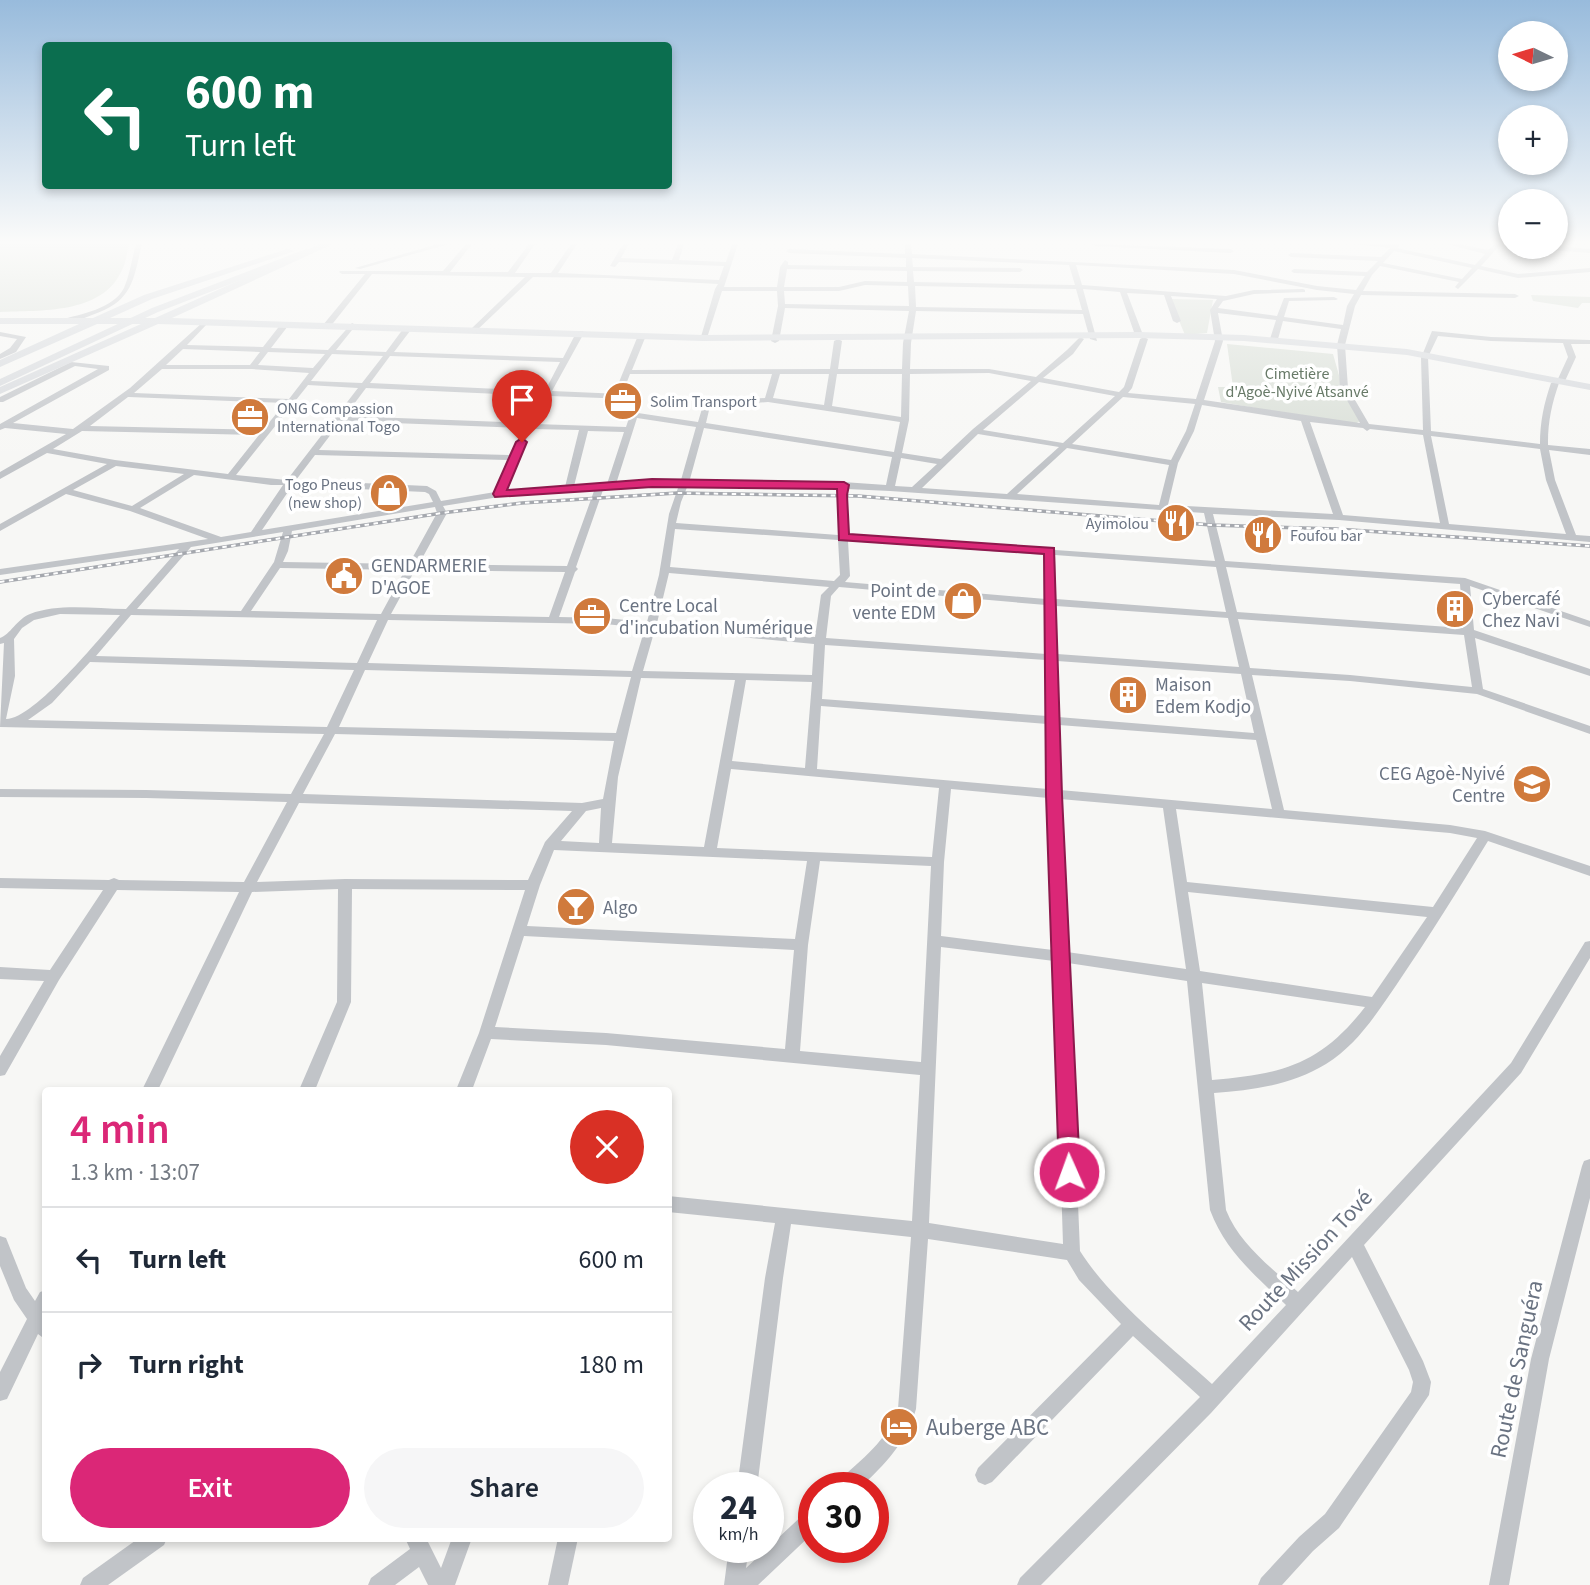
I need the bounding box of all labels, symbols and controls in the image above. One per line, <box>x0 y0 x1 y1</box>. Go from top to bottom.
north arrow <box>1498 21 1568 91</box>
map controls <box>1498 21 1568 259</box>
text: 600 m <box>185 58 314 128</box>
icon: left <box>70 70 161 161</box>
button: + <box>1498 105 1568 175</box>
text: Turn left <box>185 123 296 169</box>
button: − <box>1498 189 1568 259</box>
park label: Cimetière d'Agoè-Nyivé Atsanvé <box>1225 363 1369 403</box>
pin <box>492 370 552 442</box>
office icon: Solim Transport <box>602 380 644 422</box>
icon: arrive <box>503 381 541 419</box>
place label: Solim Transport <box>650 391 757 413</box>
office icon: ONG Compassion International Togo <box>229 396 271 438</box>
place label: ONG Compassion International Togo <box>277 398 400 438</box>
shop icon: Togo Pneus (new shop) <box>368 472 410 514</box>
place label: Togo Pneus (new shop) <box>285 474 362 514</box>
restaurant icon: Ayimolou <box>1155 502 1197 544</box>
place label: Ayimolou <box>1086 513 1149 535</box>
restaurant icon: Foufou bar <box>1242 514 1284 556</box>
place label: Foufou bar <box>1290 525 1363 547</box>
place label: GENDARMERIE D'AGOE <box>371 553 487 602</box>
public building icon: GENDARMERIE D'AGOE <box>323 555 365 597</box>
place label: Point de vente EDM <box>852 578 936 627</box>
shop icon: Point de vente EDM <box>942 580 984 622</box>
place label: Cybercafé Chez Navi <box>1482 586 1561 635</box>
building icon: Cybercafé Chez Navi <box>1434 588 1476 630</box>
place label: Centre Local d'incubation Numérique <box>619 593 813 642</box>
office icon: Centre Local d'incubation Numérique <box>571 595 613 637</box>
place label: Maison Edem Kodjo <box>1155 672 1251 721</box>
building icon: Maison Edem Kodjo <box>1107 674 1149 716</box>
place label: CEG Agoè-Nyivé Centre <box>1379 761 1505 810</box>
school or university icon: CEG Agoè-Nyivé Centre <box>1511 763 1553 805</box>
bar icon: Algo <box>555 886 597 928</box>
place label: Algo <box>603 895 638 922</box>
text: 4 min <box>70 1100 170 1160</box>
button: close <box>570 1110 644 1184</box>
position arrow <box>1032 1135 1106 1209</box>
text: 1.3 km · 13:07 <box>70 1156 200 1189</box>
street label: Route Mission Tové <box>1231 1182 1380 1339</box>
icon: left <box>70 1241 108 1279</box>
text: Turn left <box>129 1241 226 1278</box>
text: 600 m <box>578 1241 644 1278</box>
street label: Route de Sanguéra <box>1482 1277 1551 1461</box>
icon: right <box>70 1346 108 1384</box>
text: Turn right <box>129 1346 244 1383</box>
text: 180 m <box>578 1346 644 1383</box>
hotel icon: Auberge ABC <box>878 1406 920 1448</box>
place label: Auberge ABC <box>926 1411 1049 1444</box>
button: Exit <box>70 1448 350 1528</box>
button: Share <box>364 1448 644 1528</box>
speed limit sign: 30 <box>798 1472 889 1563</box>
text: 24 <box>720 1483 757 1533</box>
text: km/h <box>719 1522 758 1547</box>

